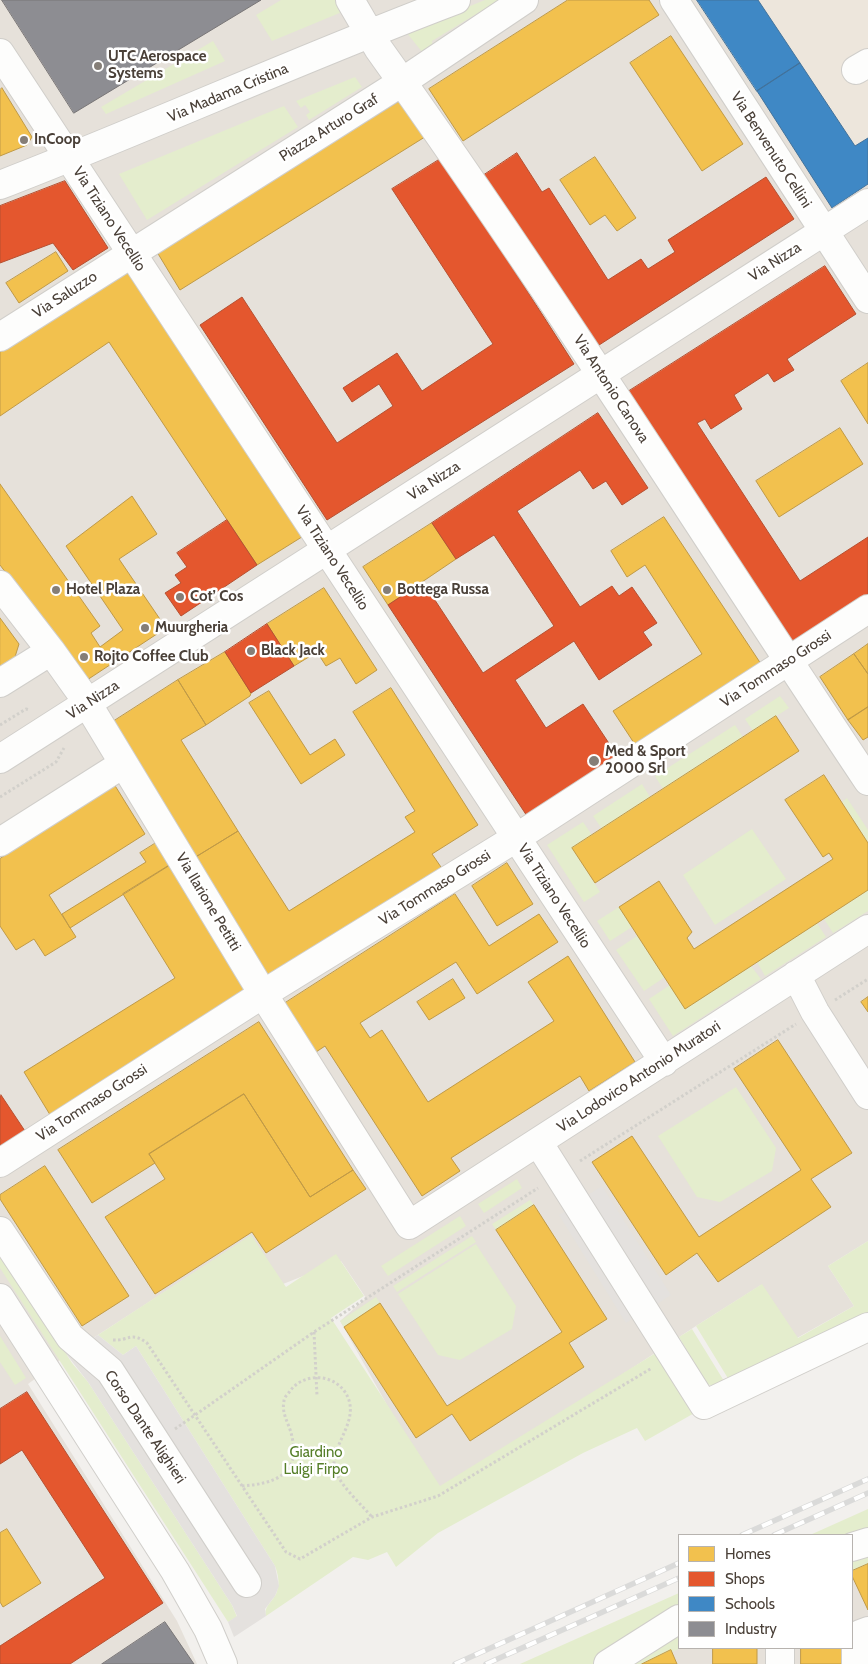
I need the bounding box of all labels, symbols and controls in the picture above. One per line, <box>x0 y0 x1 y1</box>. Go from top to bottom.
place label: UTC Aerospace Systems <box>108 48 207 83</box>
street label: Via Madama Cristina <box>165 59 291 127</box>
marker: UTC Aerospace Systems <box>92 60 104 72</box>
street label: Via Benvenuto Cellini <box>727 89 815 211</box>
street label: Piazza Arturo Graf <box>276 90 382 166</box>
place label: InCoop <box>34 131 81 149</box>
marker: InCoop <box>18 134 30 146</box>
street label: Via Tiziano Vecellio <box>69 163 149 275</box>
street label: Via Nizza <box>746 239 804 285</box>
street label: Via Saluzzo <box>29 268 101 322</box>
street label: Via Antonio Canova <box>569 332 653 446</box>
street label: Via Nizza <box>405 458 463 504</box>
street label: Via Tiziano Vecellio <box>292 502 372 614</box>
place label: Hotel Plaza <box>66 581 140 599</box>
place label: Bottega Russa <box>397 581 489 599</box>
marker: Hotel Plaza <box>50 584 62 596</box>
marker: Bottega Russa <box>381 584 393 596</box>
place label: Cot’ Cos <box>190 588 243 606</box>
marker: Cot’ Cos <box>174 591 186 603</box>
place label: Muurgheria <box>155 619 228 637</box>
marker: Muurgheria <box>139 622 151 634</box>
street label: Via Tommaso Grossi <box>717 626 835 712</box>
place label: Black Jack <box>261 642 325 660</box>
marker: Black Jack <box>245 645 257 657</box>
place label: Rojto Coffee Club <box>94 648 209 666</box>
marker: Rojto Coffee Club <box>78 651 90 663</box>
street label: Via Nizza <box>64 677 122 723</box>
place label: Med & Sport 2000 Srl <box>605 743 686 778</box>
marker: Med & Sport 2000 Srl <box>587 754 601 768</box>
street label: Via Tiziano Vecellio <box>514 840 594 952</box>
street label: Via Tommaso Grossi <box>376 846 494 930</box>
street label: Via Ilarione Petitti <box>172 850 244 954</box>
street label: Via Lodovico Antonio Muratori <box>554 1017 724 1137</box>
street label: Via Tommaso Grossi <box>33 1060 151 1146</box>
street label: Corso Dante Alighieri <box>101 1367 189 1487</box>
park label: Giardino Luigi Firpo <box>283 1444 349 1479</box>
legend <box>678 1534 853 1649</box>
text: Homes <box>725 1545 771 1563</box>
text: Shops <box>725 1570 765 1588</box>
text: Schools <box>725 1595 775 1613</box>
text: Industry <box>725 1620 777 1638</box>

